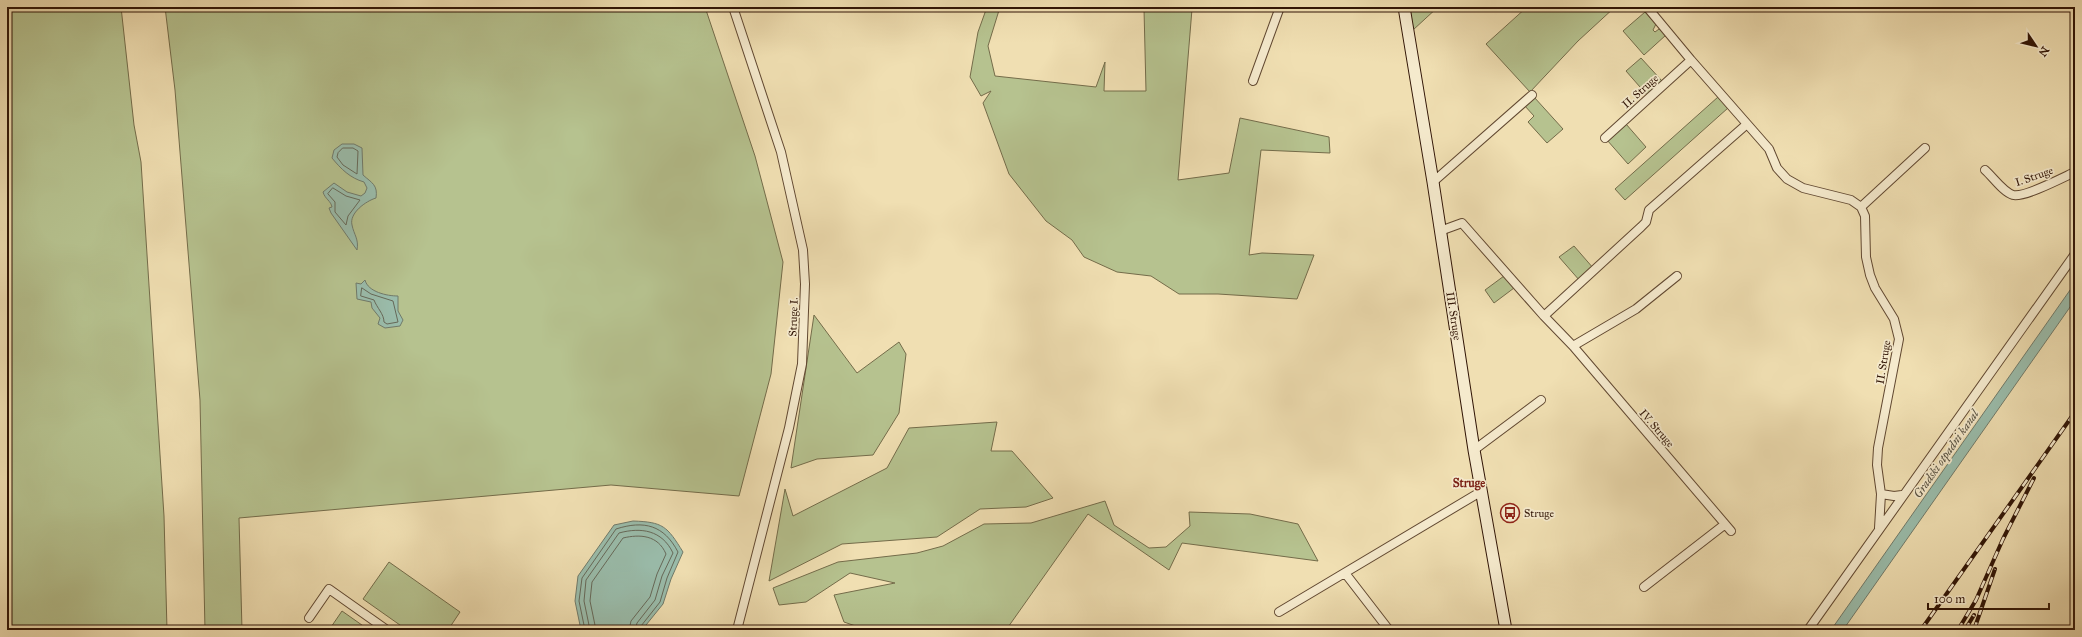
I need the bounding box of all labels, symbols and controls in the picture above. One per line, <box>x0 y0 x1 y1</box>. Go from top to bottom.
north arrow <box>2016 26 2056 66</box>
text: N <box>2035 44 2052 60</box>
street label: II. Struge <box>1620 72 1661 111</box>
street label: I. Struge <box>2013 164 2055 189</box>
street label: III. Struge <box>1443 291 1464 342</box>
street label: Struge I. <box>786 297 801 337</box>
street label: II. Struge <box>1874 339 1893 385</box>
water label: Gradski otpadni kanal <box>1910 406 1983 501</box>
street label: IV. Struge <box>1637 407 1677 450</box>
district label: Struge <box>1453 476 1485 491</box>
bus stop icon: Struge <box>1499 502 1521 524</box>
place label: Struge <box>1524 507 1554 520</box>
scale bar <box>1928 585 2049 611</box>
text: 100 m <box>1934 592 1965 606</box>

